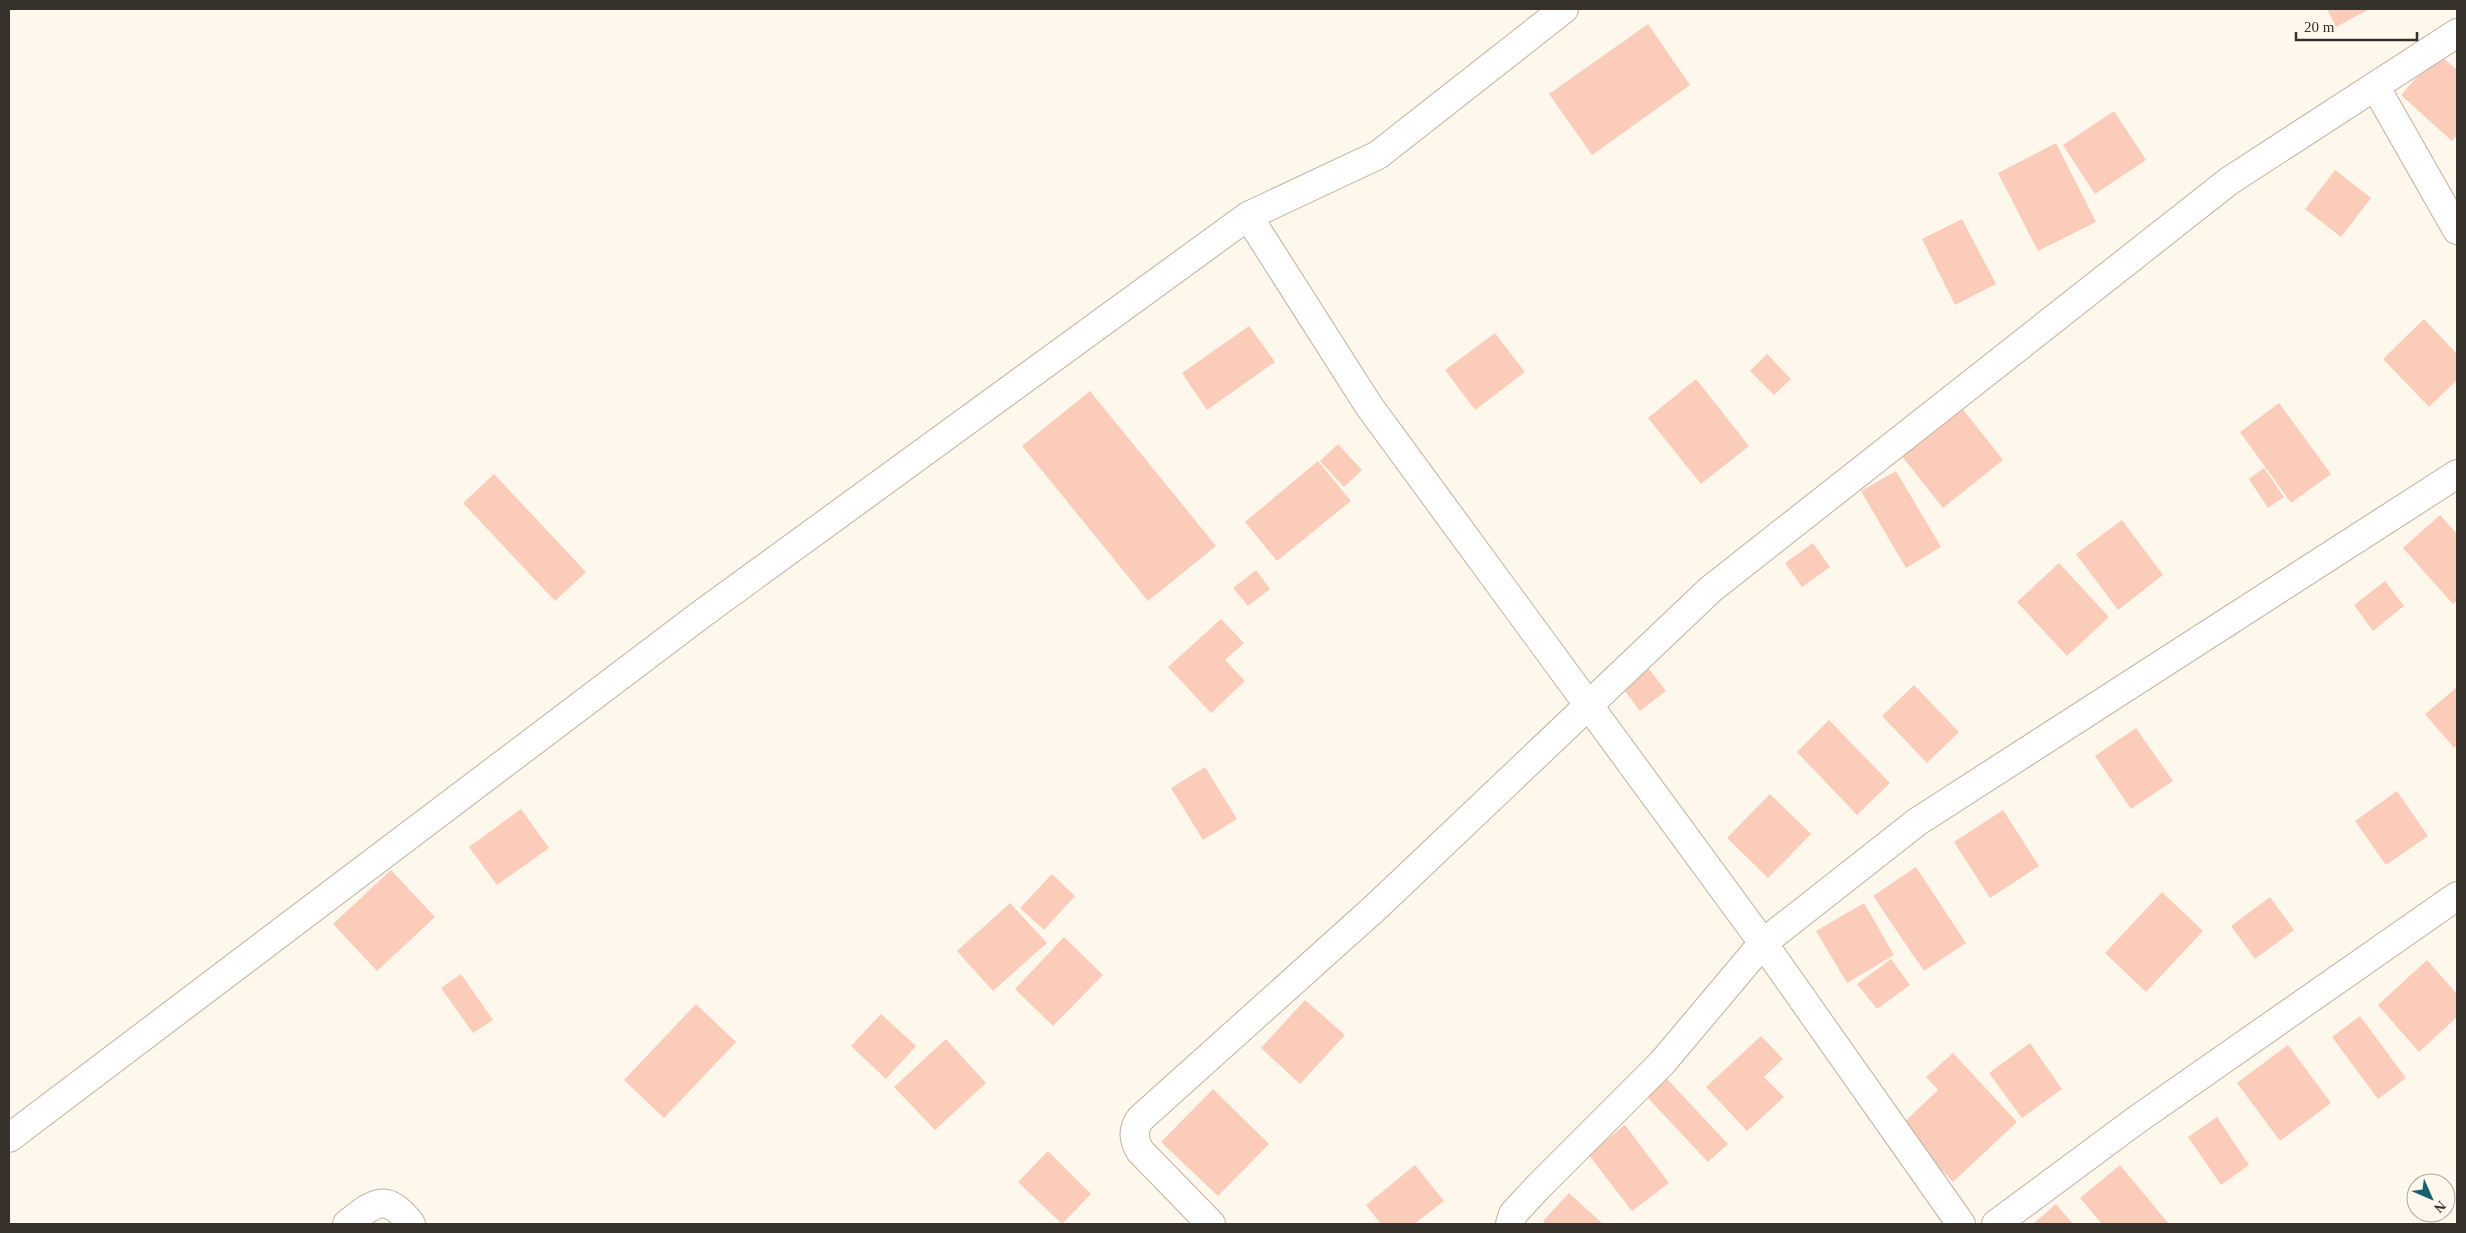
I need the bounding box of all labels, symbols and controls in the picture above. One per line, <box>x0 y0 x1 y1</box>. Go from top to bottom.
scale bar <box>2296 10 2417 42</box>
text: 20 m <box>2304 19 2335 35</box>
north arrow <box>2406 1173 2456 1223</box>
text: N <box>2431 1198 2449 1216</box>

